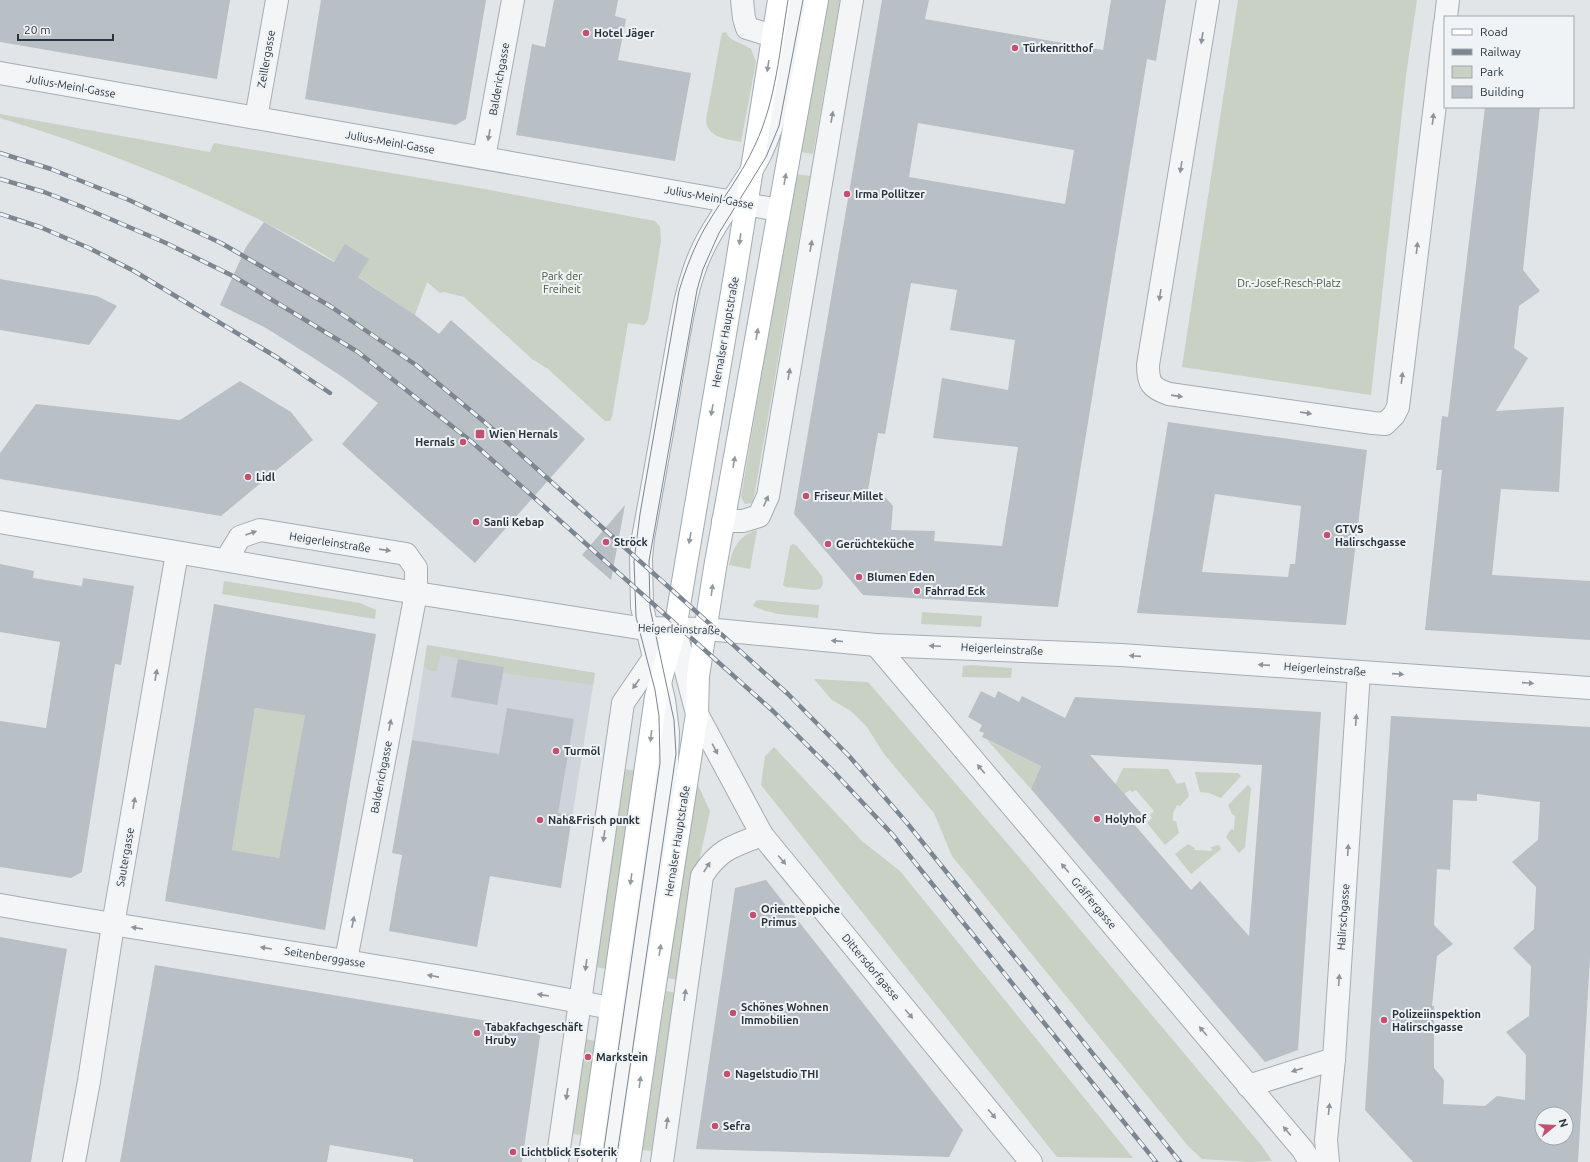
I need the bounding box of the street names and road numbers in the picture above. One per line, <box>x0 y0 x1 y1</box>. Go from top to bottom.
street label: Zeillergasse <box>255 29 277 89</box>
street label: Balderichgasse <box>487 42 511 116</box>
street label: Julius-Meinl-Gasse <box>25 72 117 100</box>
street label: Julius-Meinl-Gasse <box>344 128 436 156</box>
street label: Julius-Meinl-Gasse <box>663 183 755 211</box>
street label: Hernalser Hauptstraße <box>709 276 741 388</box>
street label: Heigerleinstraße <box>288 530 372 554</box>
street label: Heigerleinstraße <box>638 622 720 636</box>
street label: Heigerleinstraße <box>960 641 1044 657</box>
street label: Heigerleinstraße <box>1283 660 1367 678</box>
street label: Balderichgasse <box>368 740 394 814</box>
street label: Hernalser Hauptstraße <box>662 785 692 897</box>
street label: Sautergasse <box>114 826 136 888</box>
street label: Gräffergasse <box>1069 875 1119 931</box>
street label: Halirschgasse <box>1335 883 1351 951</box>
street label: Dittersdorfgasse <box>840 931 902 1003</box>
street label: Seitenberggasse <box>284 945 366 969</box>

